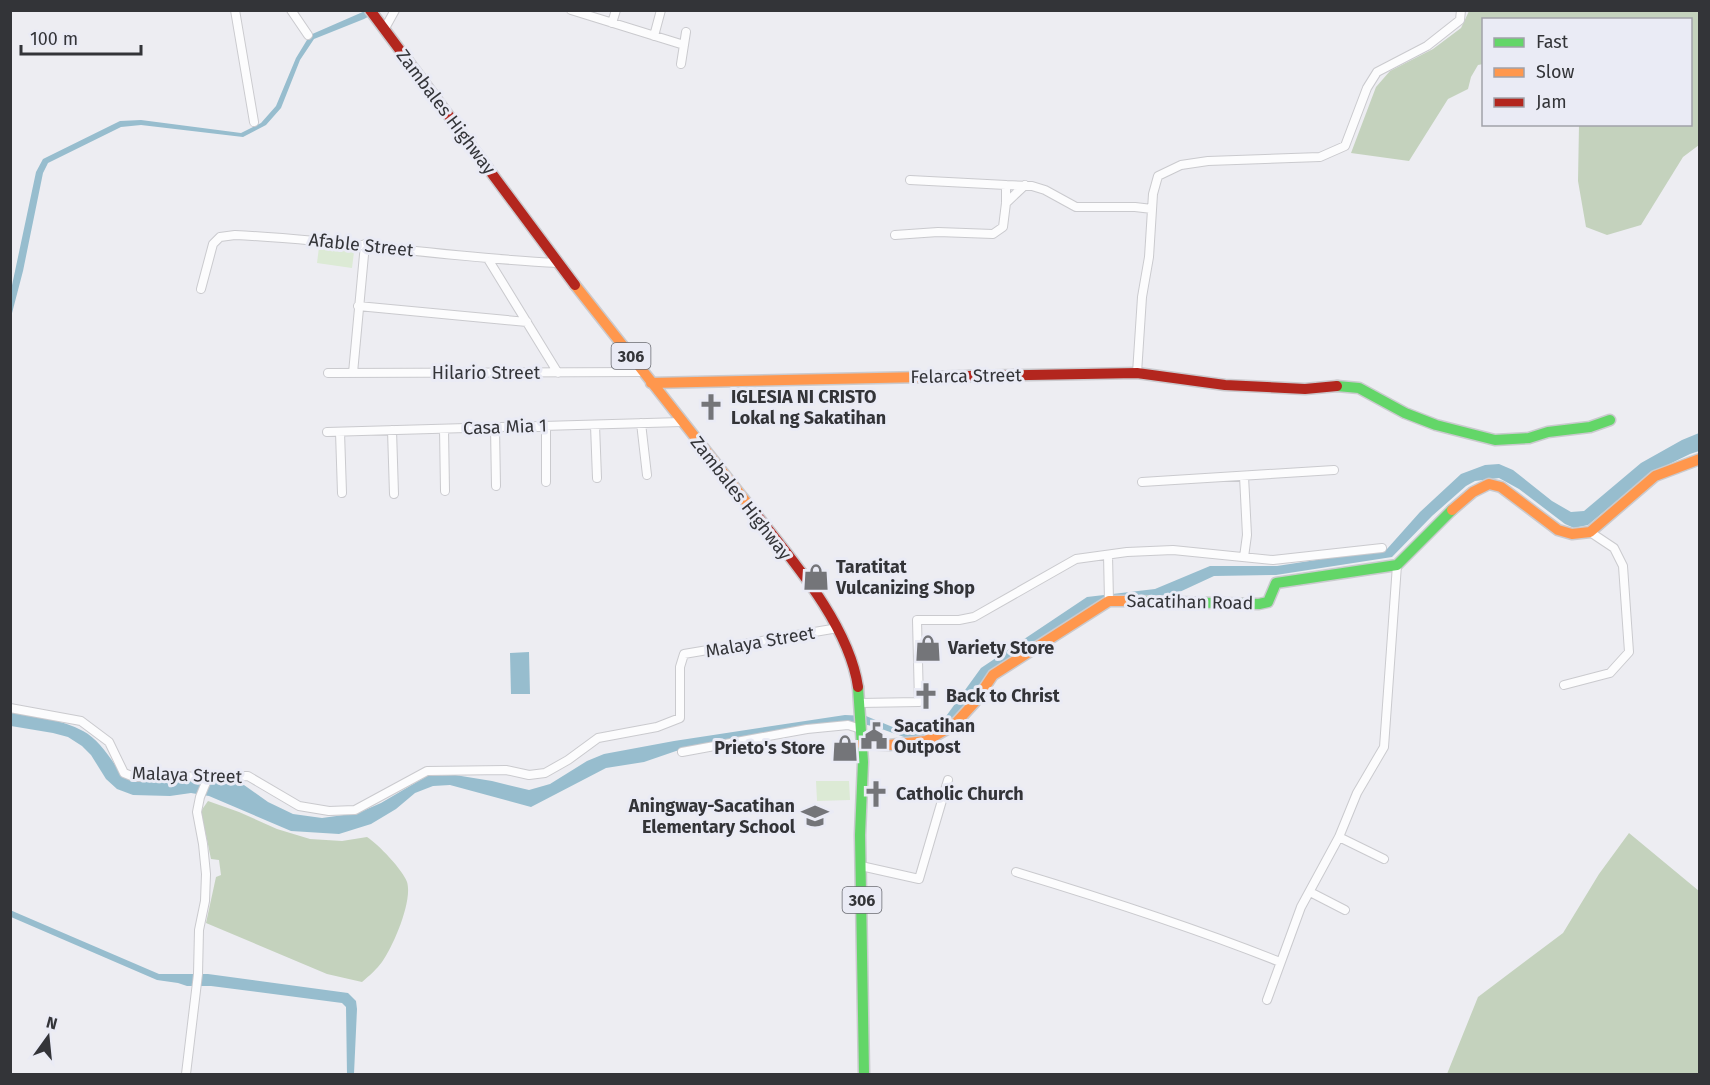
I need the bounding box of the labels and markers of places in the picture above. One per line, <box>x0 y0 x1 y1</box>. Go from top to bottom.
place label: IGLESIA NI CRISTO Lokal ng Sakatihan <box>731 386 886 429</box>
church icon: IGLESIA NI CRISTO Lokal ng Sakatihan <box>696 392 726 422</box>
place label: Taratitat Vulcanizing Shop <box>835 556 975 599</box>
shop icon: Taratitat Vulcanizing Shop <box>801 562 831 592</box>
shop icon: Variety Store <box>913 633 943 663</box>
place label: Variety Store <box>947 637 1054 659</box>
church icon: Back to Christ <box>911 681 941 711</box>
place label: Back to Christ <box>946 685 1061 707</box>
place label: Sacatihan Outpost <box>894 715 975 758</box>
public building icon: Sacatihan Outpost <box>859 721 889 751</box>
shop icon: Prieto's Store <box>830 733 860 763</box>
place label: Prieto's Store <box>714 737 825 759</box>
church icon: Catholic Church <box>861 779 891 809</box>
place label: Catholic Church <box>896 783 1024 805</box>
place label: Aningway-Sacatihan Elementary School <box>628 795 796 838</box>
school or university icon: Aningway-Sacatihan Elementary School <box>800 801 830 831</box>

